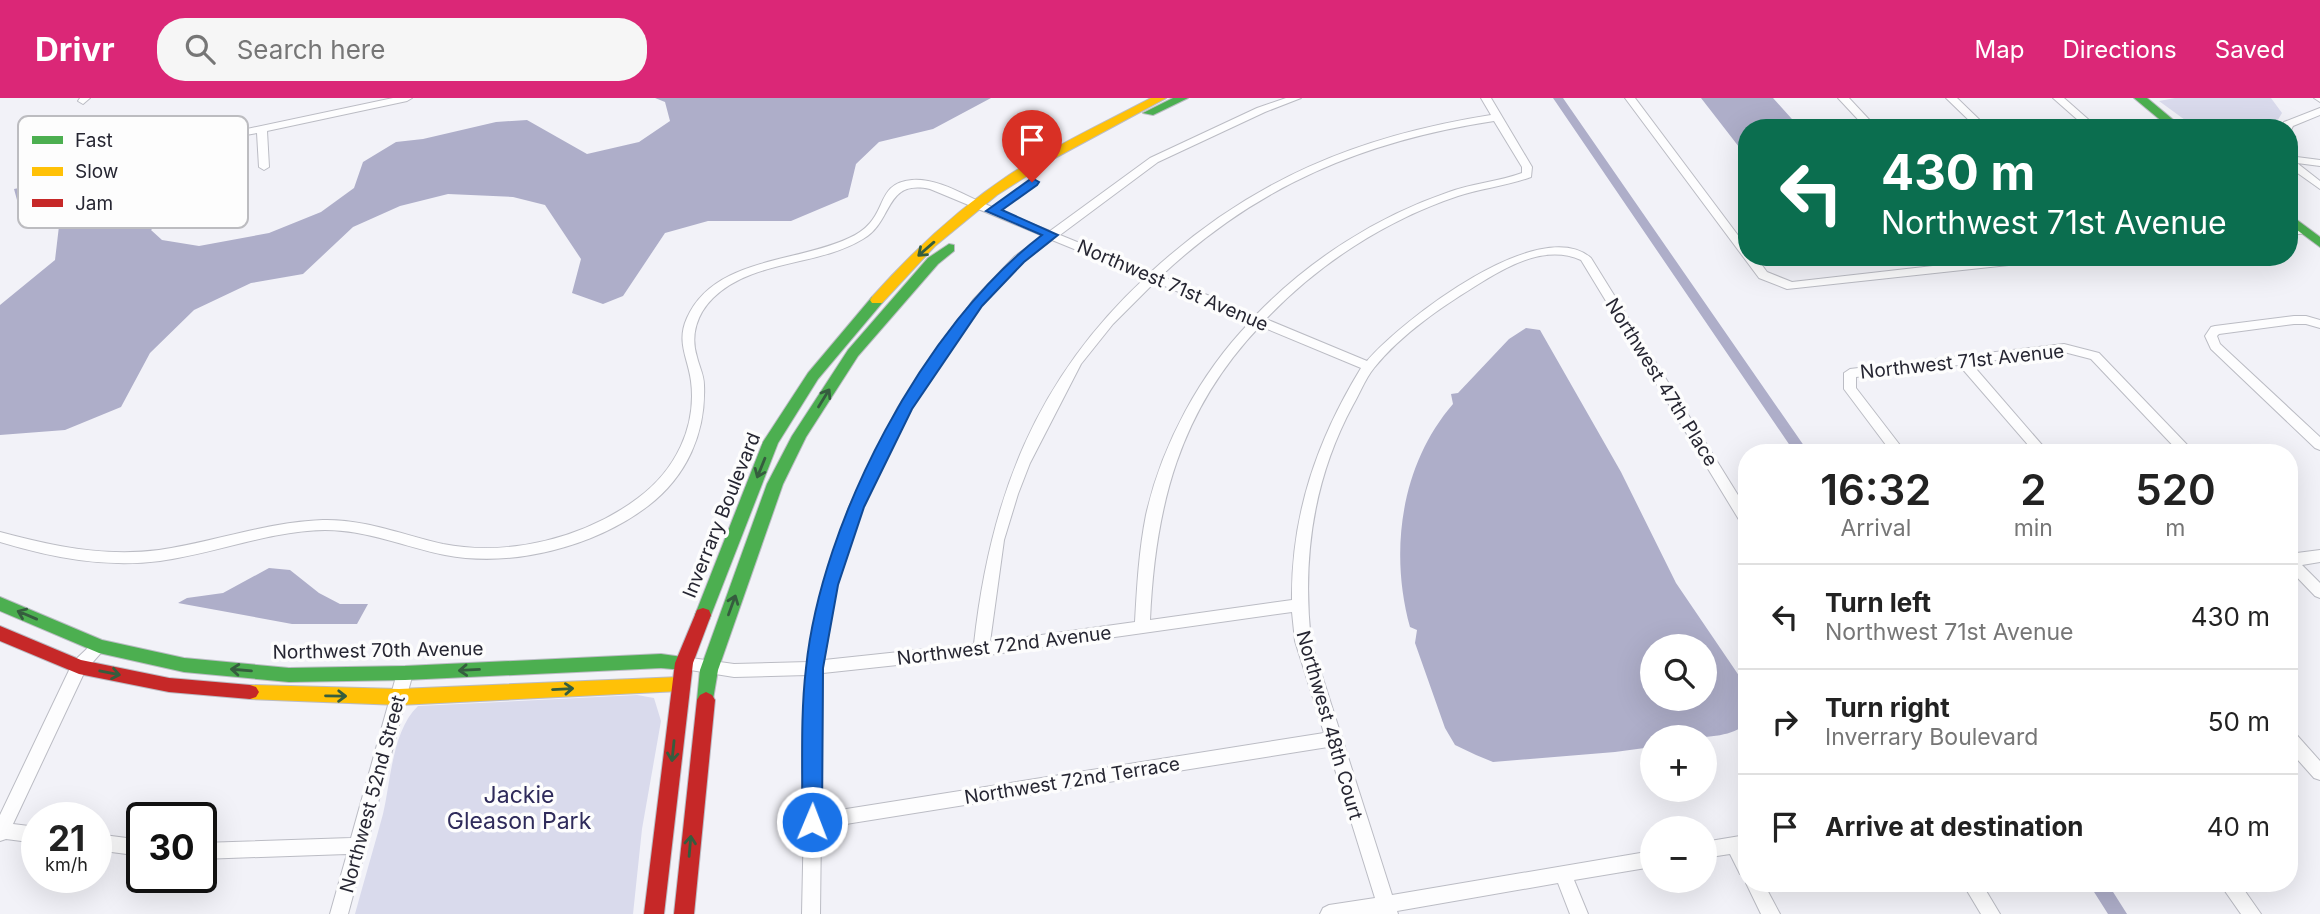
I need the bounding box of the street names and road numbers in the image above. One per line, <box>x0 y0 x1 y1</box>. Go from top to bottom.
street label: Northwest 71st Avenue <box>1074 235 1272 336</box>
street label: Northwest 47th Place <box>1601 294 1723 470</box>
street label: Northwest 71st Avenue <box>1859 339 2065 384</box>
street label: Inverrary Boulevard <box>678 429 765 601</box>
street label: Northwest 72nd Avenue <box>896 621 1113 670</box>
street label: Northwest 48th Court <box>1292 628 1368 822</box>
street label: Northwest 70th Avenue <box>272 637 484 664</box>
street label: Northwest 52nd Street <box>335 693 410 895</box>
street label: Northwest 72nd Terrace <box>963 752 1182 809</box>

